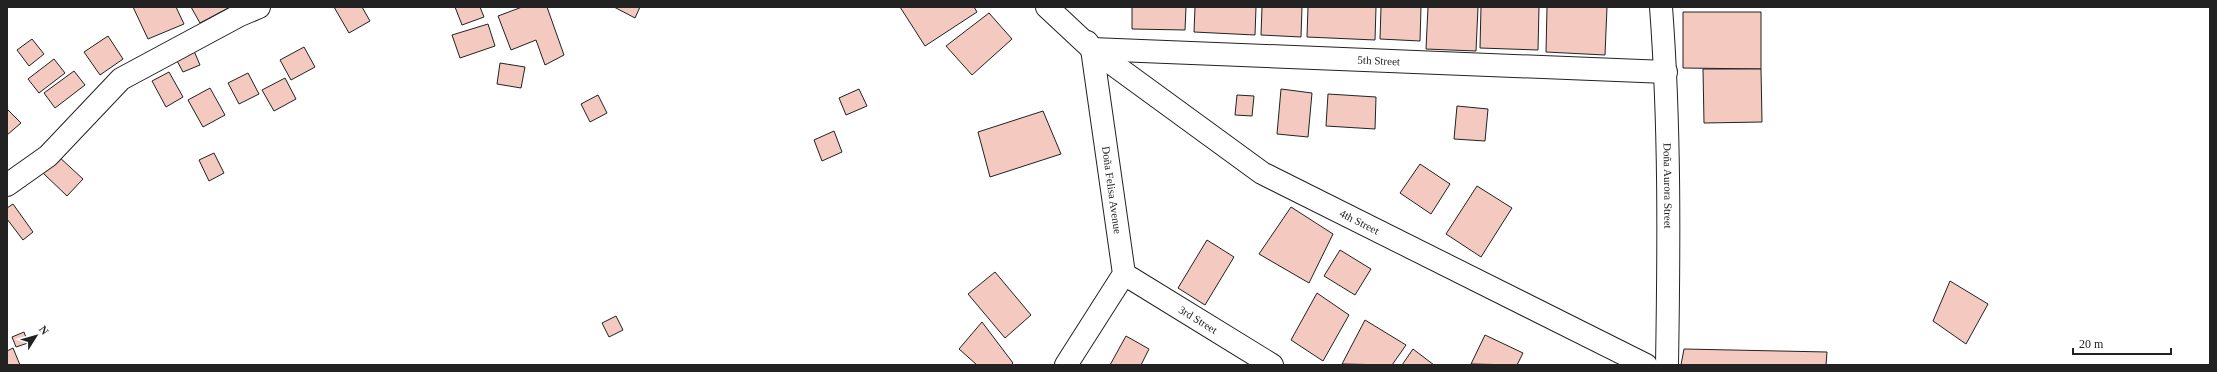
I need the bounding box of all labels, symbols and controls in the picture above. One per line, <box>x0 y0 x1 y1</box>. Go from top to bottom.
street label: 5th Street <box>1357 54 1400 67</box>
street label: Doña Aurora Street <box>1661 143 1674 229</box>
street label: Doña Felisa Avenue <box>1100 145 1124 235</box>
street label: 4th Street <box>1338 207 1381 237</box>
street label: 3rd Street <box>1177 303 1220 336</box>
north arrow <box>16 316 56 356</box>
text: N <box>37 323 51 337</box>
scale bar <box>2073 330 2171 356</box>
text: 20 m <box>2079 337 2104 351</box>

